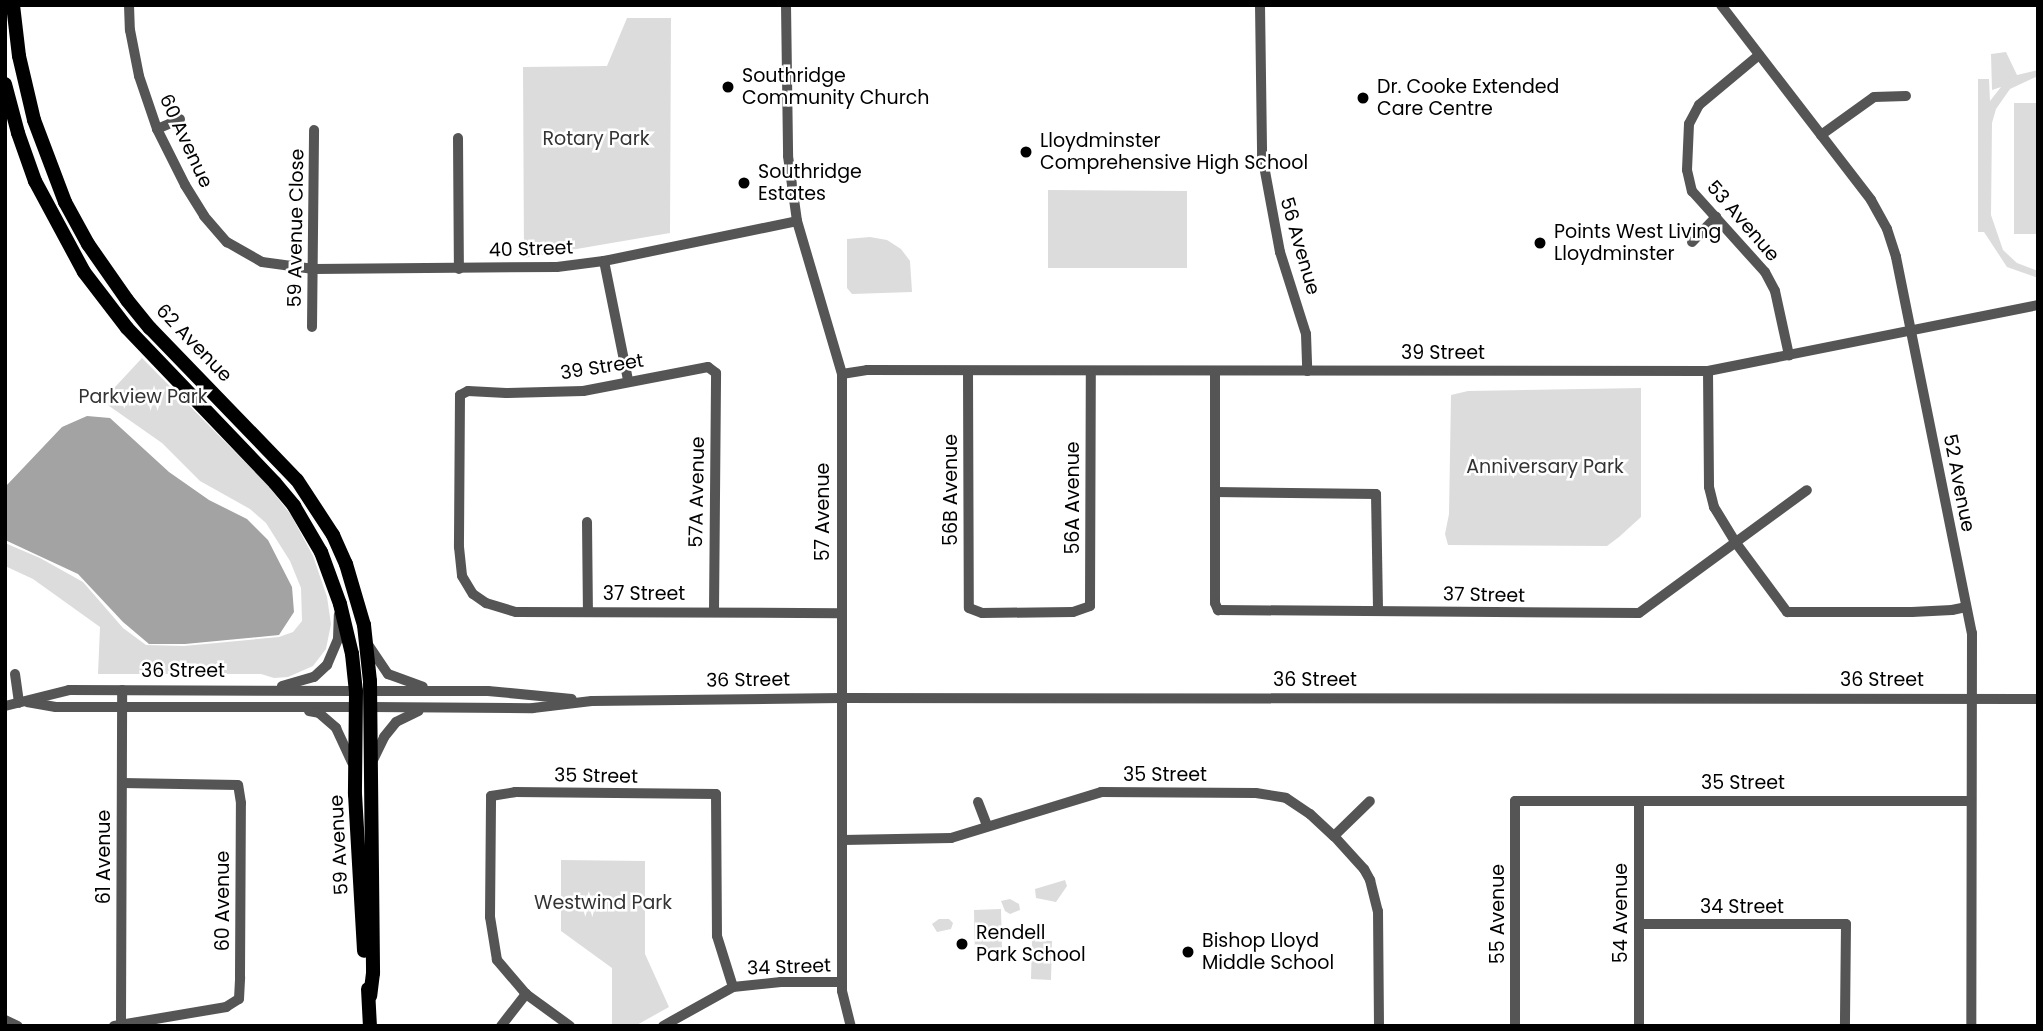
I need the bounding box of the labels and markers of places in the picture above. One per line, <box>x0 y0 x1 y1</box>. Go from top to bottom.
place label: Southridge Community Church <box>742 65 929 109</box>
place label: Dr. Cooke Extended Care Centre <box>1377 76 1559 120</box>
marker: Southridge Community Church <box>720 79 736 95</box>
marker: Dr. Cooke Extended Care Centre <box>1355 90 1371 106</box>
place label: Lloydminster Comprehensive High School <box>1040 130 1308 174</box>
marker: Lloydminster Comprehensive High School <box>1018 144 1034 160</box>
place label: Southridge Estates <box>758 161 862 205</box>
marker: Southridge Estates <box>736 175 752 191</box>
place label: Points West Living Lloydminster <box>1554 221 1721 265</box>
marker: Points West Living Lloydminster <box>1532 235 1548 251</box>
place label: Rendell Park School <box>976 922 1086 966</box>
place label: Bishop Lloyd Middle School <box>1202 930 1334 974</box>
marker: Rendell Park School <box>954 936 970 952</box>
marker: Bishop Lloyd Middle School <box>1180 944 1196 960</box>

